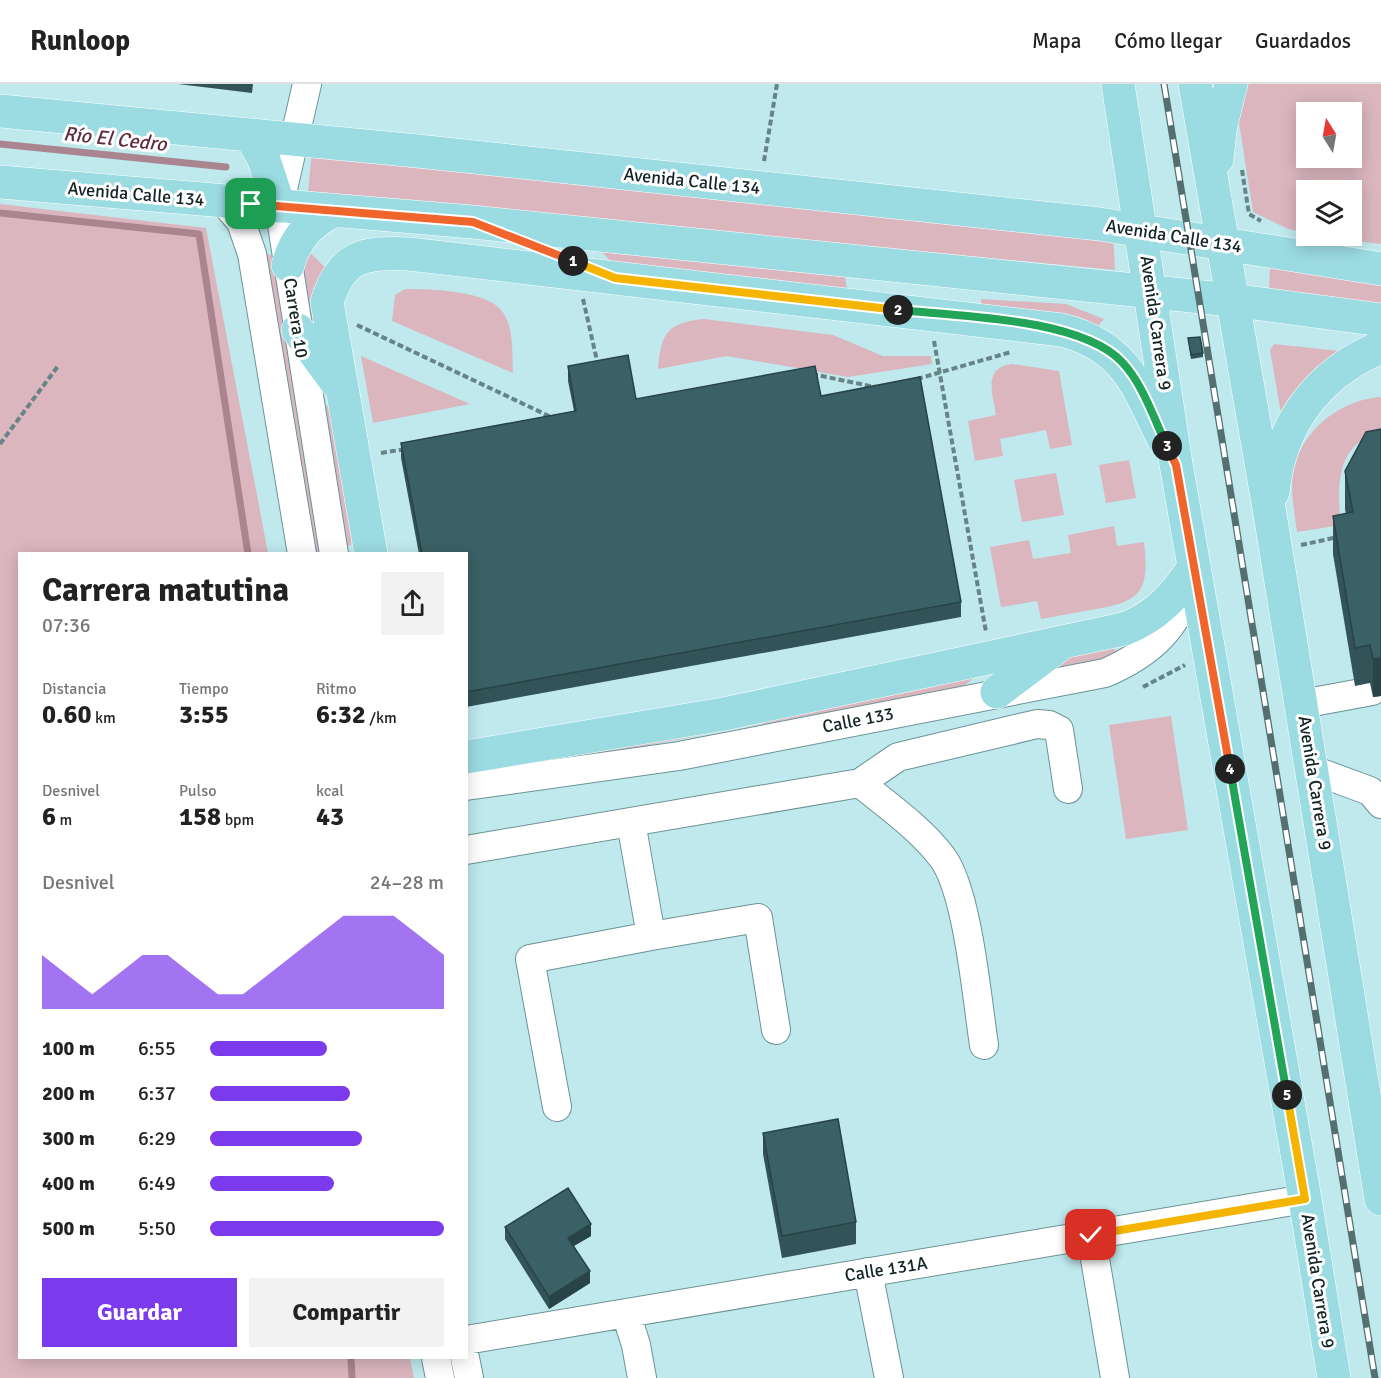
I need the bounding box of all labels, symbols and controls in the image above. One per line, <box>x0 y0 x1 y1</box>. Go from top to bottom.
text: Runloop <box>30 24 130 58</box>
text: Mapa <box>1032 28 1081 54</box>
text: Cómo llegar <box>1114 28 1222 54</box>
text: Guardados <box>1255 28 1351 54</box>
north arrow <box>1296 102 1362 168</box>
map controls <box>1296 102 1362 246</box>
water label: Río El Cedro <box>62 121 169 157</box>
street label: Avenida Calle 134 <box>623 163 762 199</box>
street label: Avenida Calle 134 <box>67 177 206 211</box>
pin <box>225 178 276 229</box>
button: layers <box>1296 180 1362 246</box>
icon: arrive <box>234 187 267 220</box>
street label: Avenida Calle 134 <box>1105 214 1244 258</box>
pin: 1 <box>558 246 588 276</box>
text: 1 <box>569 251 577 271</box>
street label: Avenida Carrera 9 <box>1136 254 1176 392</box>
street label: Carrera 10 <box>279 276 313 360</box>
pin: 2 <box>883 295 913 325</box>
text: 2 <box>894 300 902 320</box>
pin: 3 <box>1152 431 1182 461</box>
text: 3 <box>1163 436 1171 456</box>
text: Carrera matutina <box>42 570 289 611</box>
button: share <box>381 572 444 635</box>
text: 07:36 <box>42 613 91 638</box>
text: Distancia <box>42 679 106 699</box>
text: Tiempo <box>179 679 229 699</box>
text: Ritmo <box>316 679 357 699</box>
text: 0.60 <box>42 699 92 731</box>
text: 3:55 <box>179 699 229 731</box>
text: 6:32 <box>316 699 366 731</box>
street label: Calle 133 <box>820 702 896 738</box>
text: km <box>92 708 116 728</box>
text: /km <box>366 708 397 728</box>
street label: Avenida Carrera 9 <box>1293 714 1337 852</box>
pin: 4 <box>1215 754 1245 784</box>
text: 4 <box>1226 759 1234 779</box>
text: Desnivel <box>42 781 100 801</box>
text: Pulso <box>179 781 217 801</box>
text: kcal <box>316 781 344 801</box>
text: 6 <box>42 801 56 833</box>
text: 158 <box>179 801 221 833</box>
text: 43 <box>316 801 344 833</box>
text: m <box>56 810 72 830</box>
text: bpm <box>221 810 254 830</box>
text: Desnivel <box>42 870 115 895</box>
text: 24–28 m <box>370 870 444 895</box>
text: 100 m <box>42 1036 95 1061</box>
text: 6:55 <box>138 1036 176 1061</box>
pin: 5 <box>1272 1080 1302 1110</box>
text: 200 m <box>42 1081 95 1106</box>
text: 6:37 <box>138 1081 176 1106</box>
text: 5 <box>1283 1085 1291 1105</box>
text: 300 m <box>42 1126 95 1151</box>
text: 6:29 <box>138 1126 176 1151</box>
text: 400 m <box>42 1171 95 1196</box>
text: 6:49 <box>138 1171 176 1196</box>
pin <box>1065 1209 1116 1260</box>
street label: Avenida Carrera 9 <box>1296 1212 1340 1350</box>
text: 500 m <box>42 1216 95 1241</box>
text: 5:50 <box>138 1216 176 1241</box>
icon: check <box>1074 1218 1107 1251</box>
street label: Calle 131A <box>843 1252 929 1286</box>
button: Guardar <box>42 1278 237 1347</box>
button: Compartir <box>249 1278 444 1347</box>

